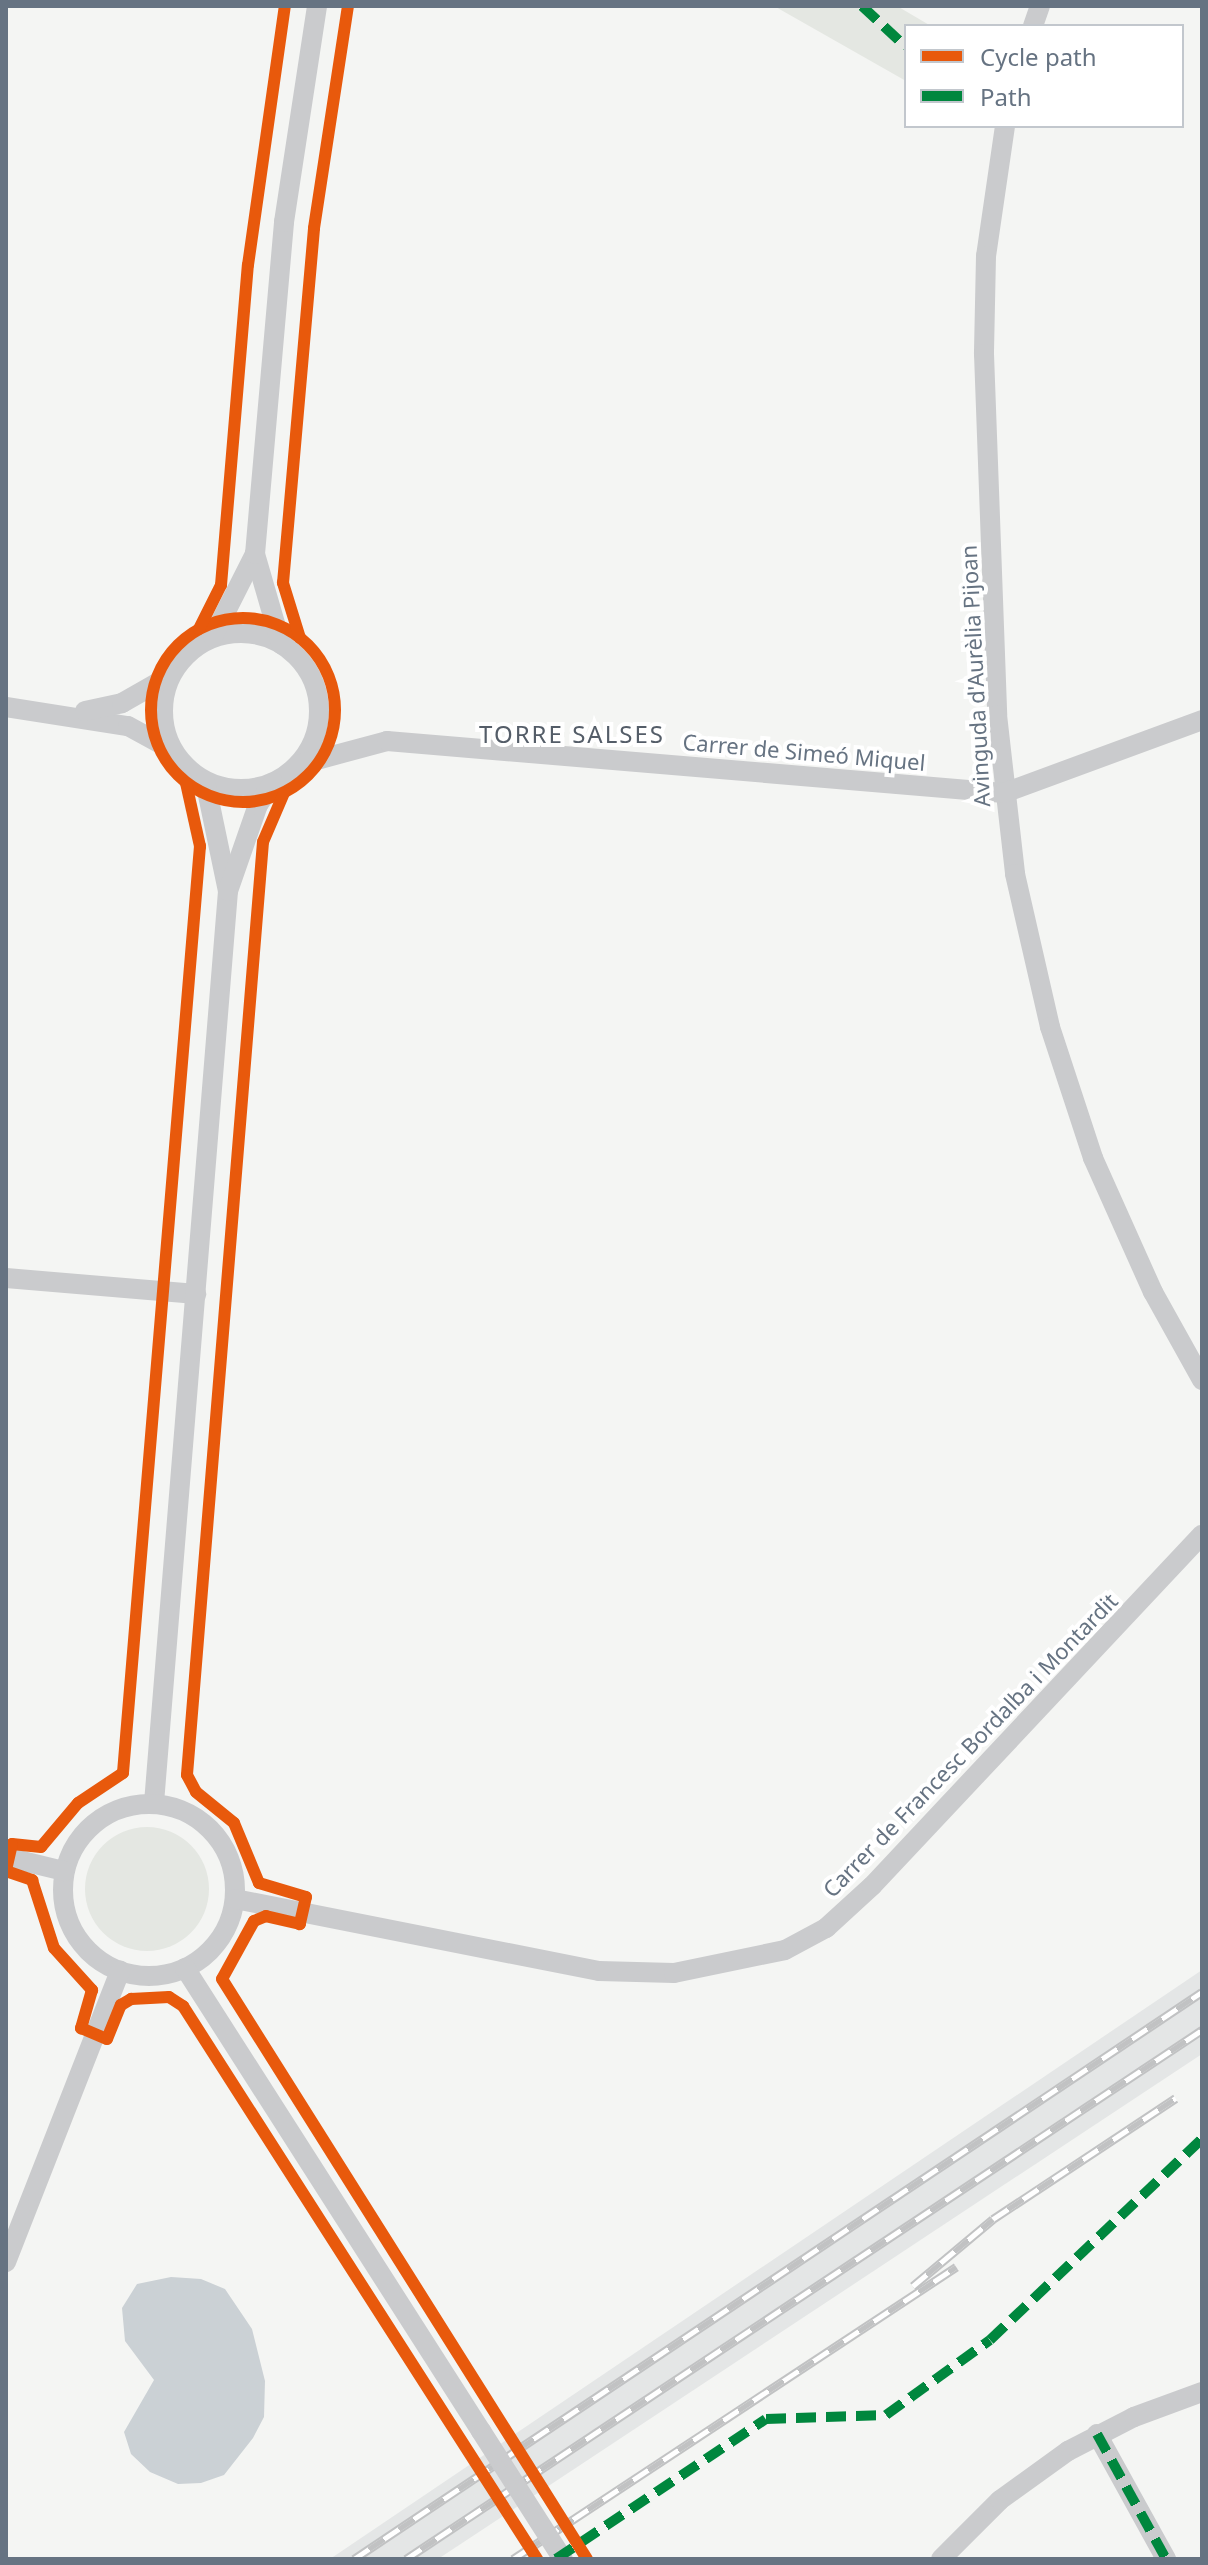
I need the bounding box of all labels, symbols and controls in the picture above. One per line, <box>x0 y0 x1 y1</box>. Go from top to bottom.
legend <box>904 24 1184 128</box>
text: Cycle path <box>980 40 1097 73</box>
text: Path <box>980 80 1031 113</box>
street label: Avinguda d'Aurèlia Pijoan <box>955 544 995 808</box>
district label: TORRE SALSES <box>479 720 665 748</box>
street label: Carrer de Simeó Miquel <box>682 728 926 776</box>
street label: Carrer de Francesc Bordalba i Montardit <box>817 1588 1123 1902</box>

